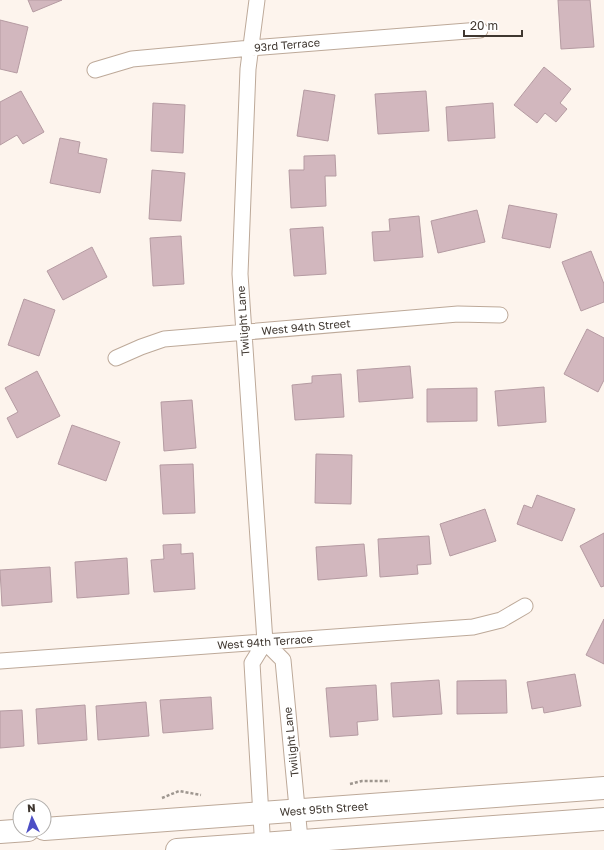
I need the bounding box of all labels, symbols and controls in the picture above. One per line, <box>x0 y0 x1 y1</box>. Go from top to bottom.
scale bar <box>464 12 522 38</box>
text: 20 m <box>470 18 498 33</box>
street label: 93rd Terrace <box>253 35 320 54</box>
street label: Twilight Lane <box>234 285 251 357</box>
street label: West 94th Street <box>261 316 351 337</box>
street label: West 94th Terrace <box>217 632 313 651</box>
street label: Twilight Lane <box>280 706 301 778</box>
north arrow <box>12 798 52 838</box>
street label: West 95th Street <box>279 799 369 818</box>
text: N <box>27 801 36 814</box>

